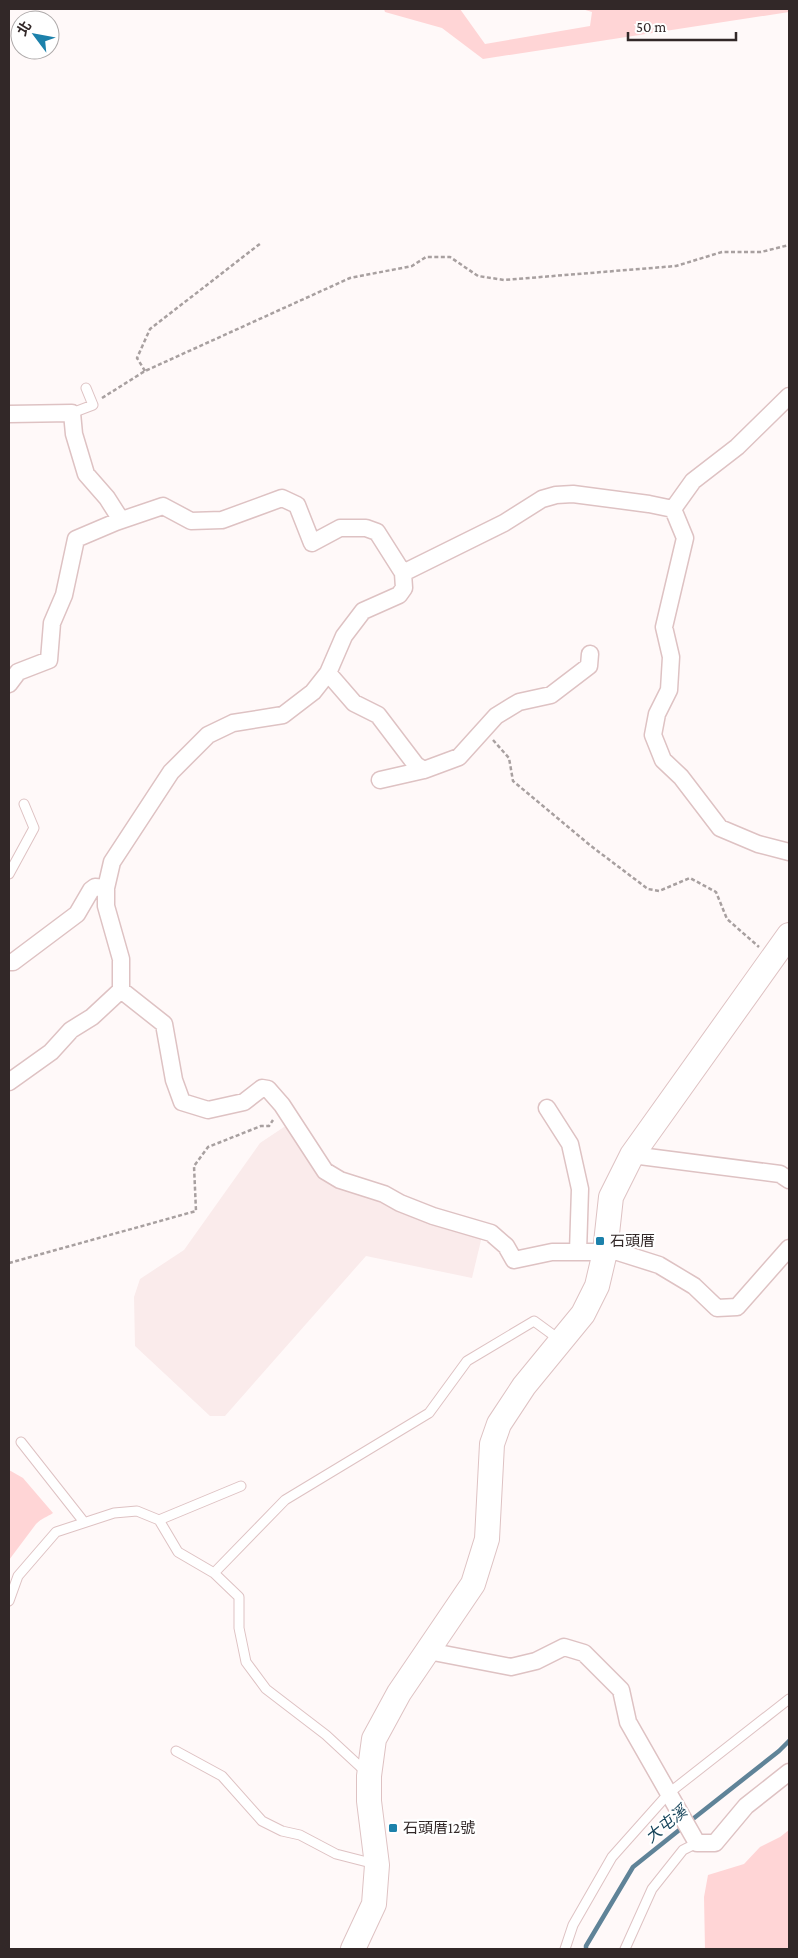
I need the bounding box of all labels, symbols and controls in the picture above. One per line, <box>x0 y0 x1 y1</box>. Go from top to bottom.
north arrow <box>10 10 60 60</box>
scale bar <box>628 10 736 42</box>
text: 北 <box>13 18 34 38</box>
text: 50 m <box>636 19 666 35</box>
place label: 石頭厝 <box>610 1233 655 1249</box>
marker: 石頭厝 <box>594 1235 606 1247</box>
water label: 大屯溪 <box>642 1801 692 1846</box>
place label: 石頭厝12號 <box>403 1820 475 1836</box>
marker: 石頭厝12號 <box>387 1822 399 1834</box>

